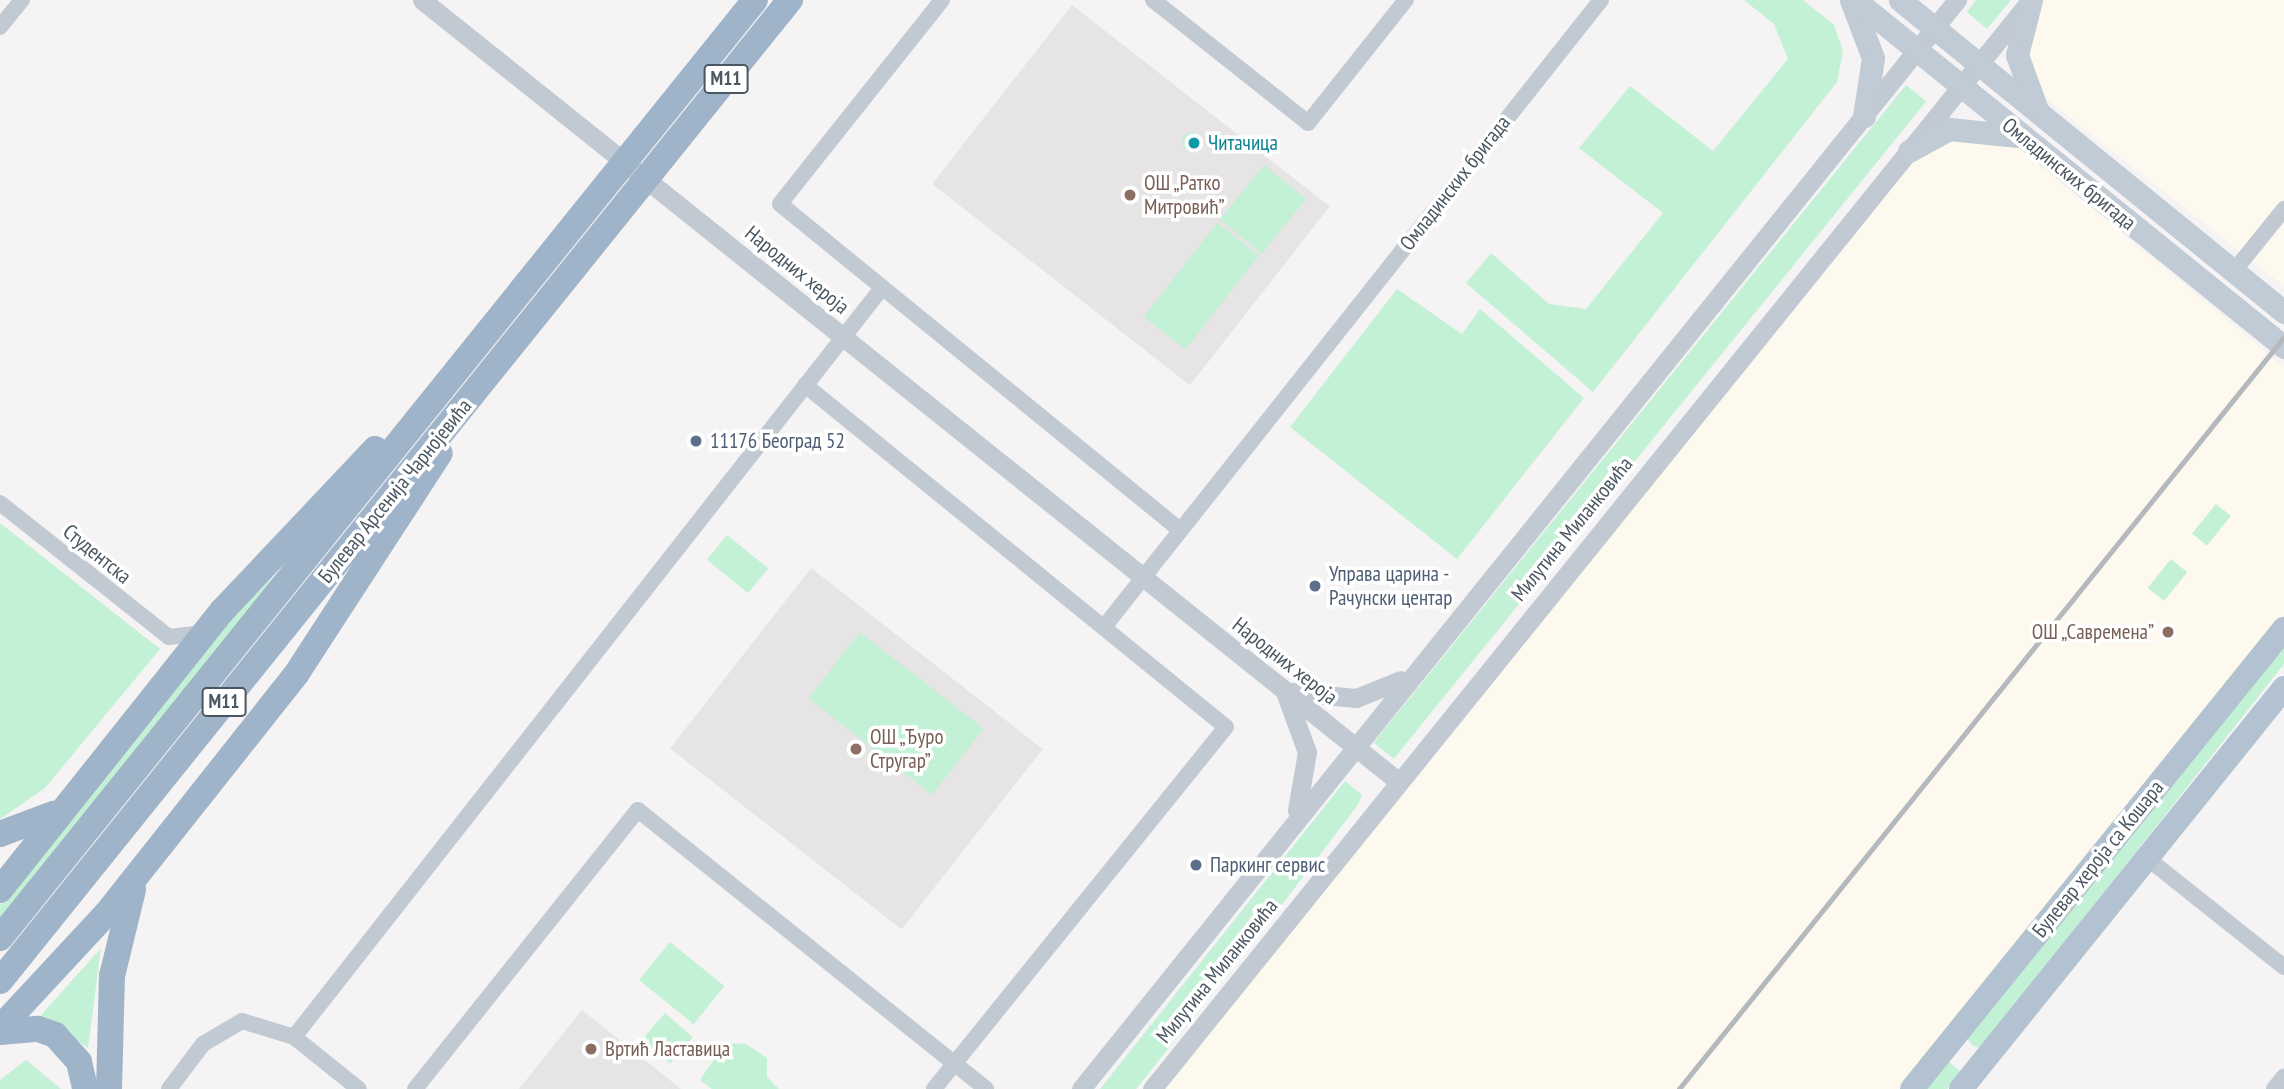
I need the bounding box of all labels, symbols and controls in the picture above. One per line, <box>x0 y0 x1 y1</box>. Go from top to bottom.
road number: M11 <box>703 64 749 94</box>
street label: Омладинских бригада <box>1394 110 1516 256</box>
street label: Омладинских бригада <box>1997 112 2141 236</box>
place label: Читачица <box>1208 130 1278 156</box>
marker: Читачица <box>1186 135 1202 151</box>
place label: ОШ „Ратко Митровић” <box>1144 170 1225 220</box>
marker: ОШ „Ратко Митровић” <box>1122 187 1138 203</box>
street label: Народних хероја <box>740 220 854 320</box>
street label: Булевар Арсенија Чарнојевића <box>313 394 477 588</box>
place label: 11176 Београд 52 <box>710 428 845 454</box>
marker: 11176 Београд 52 <box>688 433 704 449</box>
street label: Милутина Миланковића <box>1506 452 1638 606</box>
street label: Студентска <box>58 519 136 589</box>
place label: Управа царина - Рачунски центар <box>1329 561 1452 611</box>
marker: Управа царина - Рачунски центар <box>1307 578 1323 594</box>
street label: Народних хероја <box>1227 612 1343 710</box>
place label: ОШ „Савремена” <box>2030 619 2154 645</box>
marker: ОШ „Савремена” <box>2160 624 2176 640</box>
road number: M11 <box>201 687 247 718</box>
place label: ОШ „Ђуро Стругар” <box>870 724 945 774</box>
marker: ОШ „Ђуро Стругар” <box>848 741 864 757</box>
street label: Булевар хероја са Кошара <box>2027 776 2169 942</box>
place label: Паркинг сервис <box>1210 852 1326 878</box>
marker: Паркинг сервис <box>1188 857 1204 873</box>
street label: Милутина Миланковића <box>1151 894 1283 1048</box>
place label: Вртић Ластавица <box>605 1036 730 1062</box>
marker: Вртић Ластавица <box>583 1041 599 1057</box>

